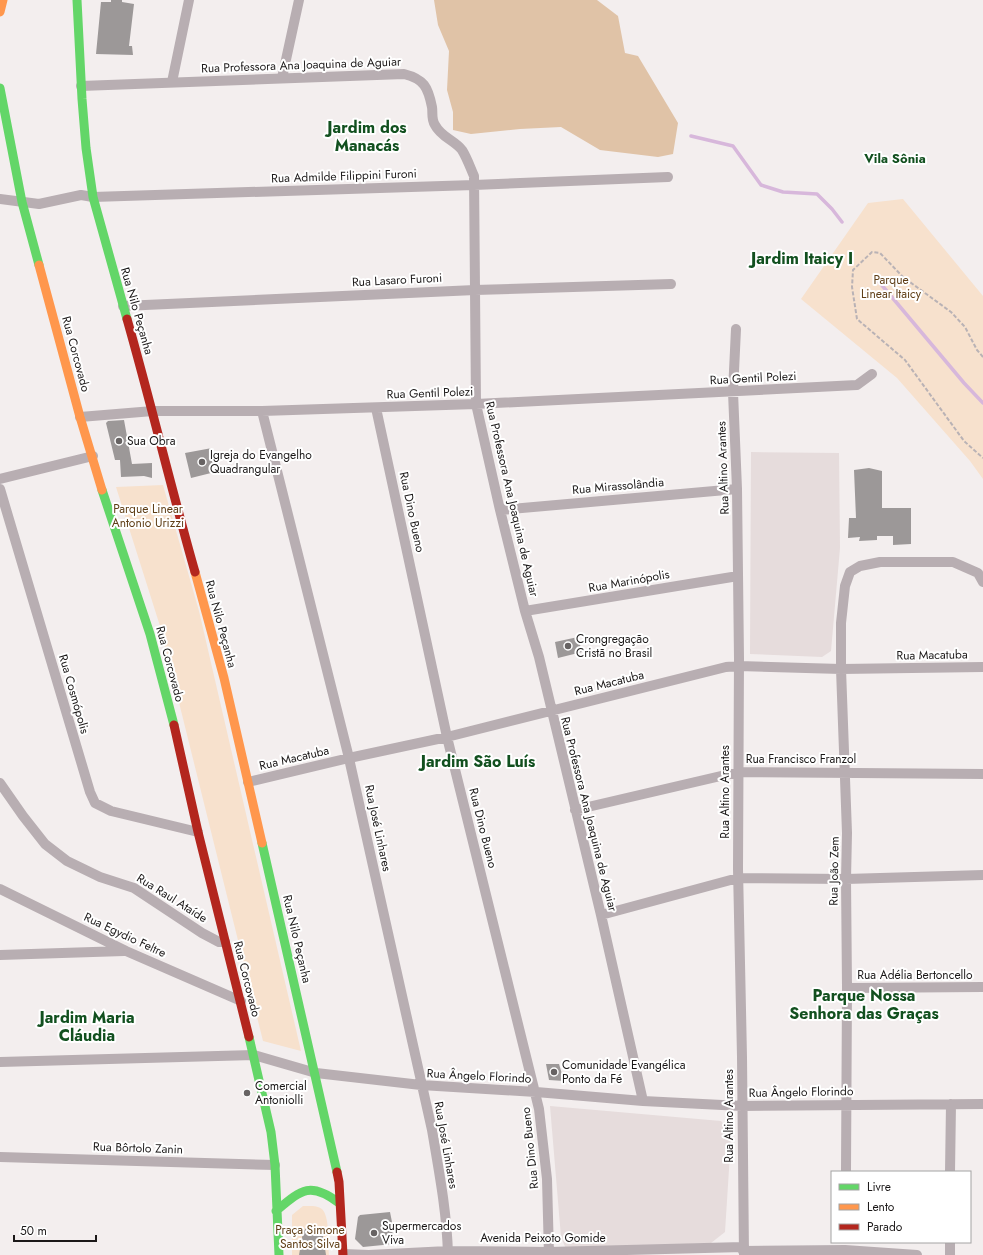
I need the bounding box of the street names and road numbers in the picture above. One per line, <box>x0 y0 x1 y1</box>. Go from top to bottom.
street label: Rua Professora Ana Joaquina de Aguiar <box>201 52 402 77</box>
street label: Rua Admilde Filippini Furoni <box>271 164 417 188</box>
street label: Rua Nilo Peçanha <box>116 265 158 357</box>
street label: Rua Lasaro Furoni <box>351 269 443 291</box>
street label: Rua Corcovado <box>57 314 95 394</box>
street label: Rua Gentil Polezi <box>709 367 797 389</box>
street label: Rua Gentil Polezi <box>386 382 474 404</box>
street label: Rua Professora Ana Joaquina de Aguiar <box>481 400 543 599</box>
street label: Rua Altino Arantes <box>712 421 734 515</box>
street label: Rua Dino Bueno <box>395 470 429 554</box>
street label: Rua Mirassolândia <box>571 473 665 499</box>
street label: Rua Marinópolis <box>587 565 671 597</box>
street label: Rua Nilo Peçanha <box>201 578 241 670</box>
street label: Rua Corcovado <box>151 624 189 704</box>
street label: Rua Macatuba <box>896 645 968 665</box>
street label: Rua Cosmópolis <box>54 652 94 736</box>
street label: Rua Macatuba <box>572 666 646 700</box>
street label: Rua Professora Ana Joaquina de Aguiar <box>556 715 622 914</box>
street label: Rua Macatuba <box>257 741 331 775</box>
street label: Rua Altino Arantes <box>716 745 734 839</box>
street label: Rua Francisco Franzol <box>746 750 856 768</box>
street label: Rua José Linhares <box>360 783 396 873</box>
street label: Rua Dino Bueno <box>464 786 502 870</box>
street label: Rua João Zem <box>824 836 844 906</box>
street label: Rua Raul Ataíde <box>133 869 211 927</box>
street label: Rua Nilo Peçanha <box>278 893 316 985</box>
street label: Rua Egydio Feltre <box>81 908 169 962</box>
street label: Rua Corcovado <box>229 939 265 1019</box>
street label: Rua Adélia Bertoncello <box>857 966 973 984</box>
street label: Rua Ângelo Florindo <box>426 1064 532 1088</box>
street label: Rua Altino Arantes <box>720 1069 738 1163</box>
street label: Rua Ângelo Florindo <box>748 1082 854 1102</box>
street label: Rua José Linhares <box>429 1100 463 1190</box>
street label: Rua Dino Bueno <box>517 1106 543 1190</box>
street label: Rua Bôrtolo Zanin <box>93 1137 183 1159</box>
street label: Avenida Peixoto Gomide <box>480 1229 606 1247</box>

